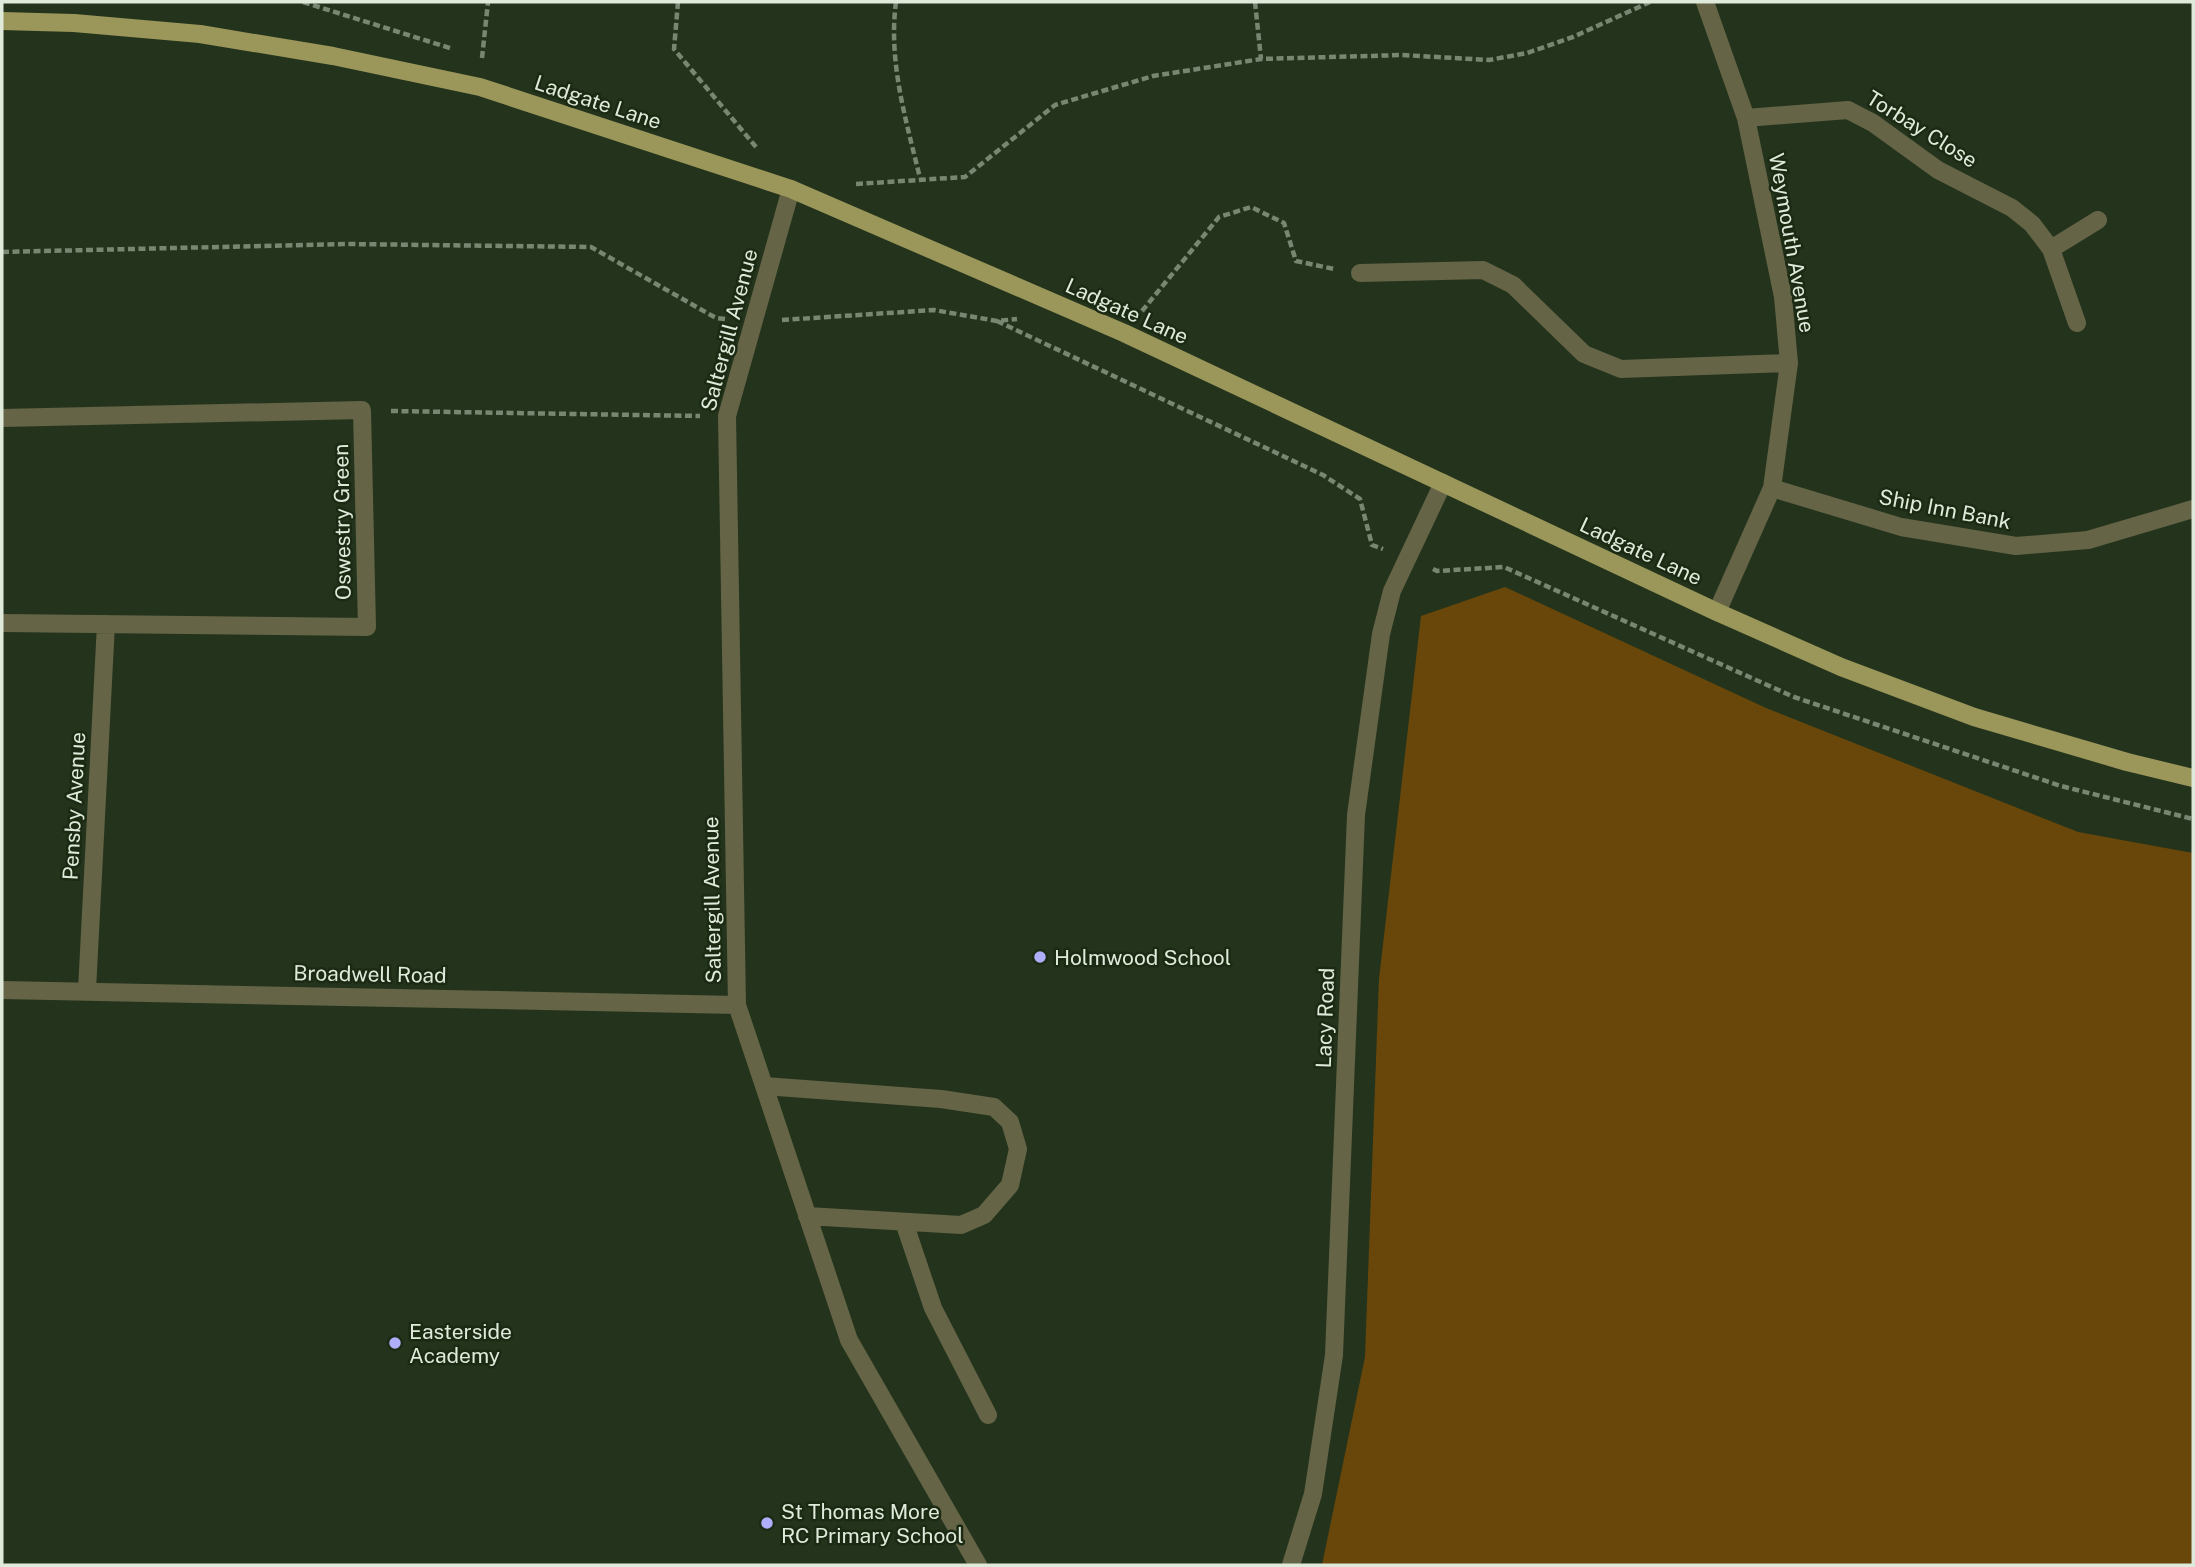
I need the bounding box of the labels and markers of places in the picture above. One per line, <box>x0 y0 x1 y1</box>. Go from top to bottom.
place label: Holmwood School <box>1054 945 1231 970</box>
marker: Holmwood School <box>1032 949 1048 965</box>
place label: Easterside Academy <box>409 1319 512 1368</box>
marker: Easterside Academy <box>387 1335 403 1351</box>
place label: St Thomas More RC Primary School <box>781 1499 964 1548</box>
marker: St Thomas More RC Primary School <box>759 1515 775 1531</box>

